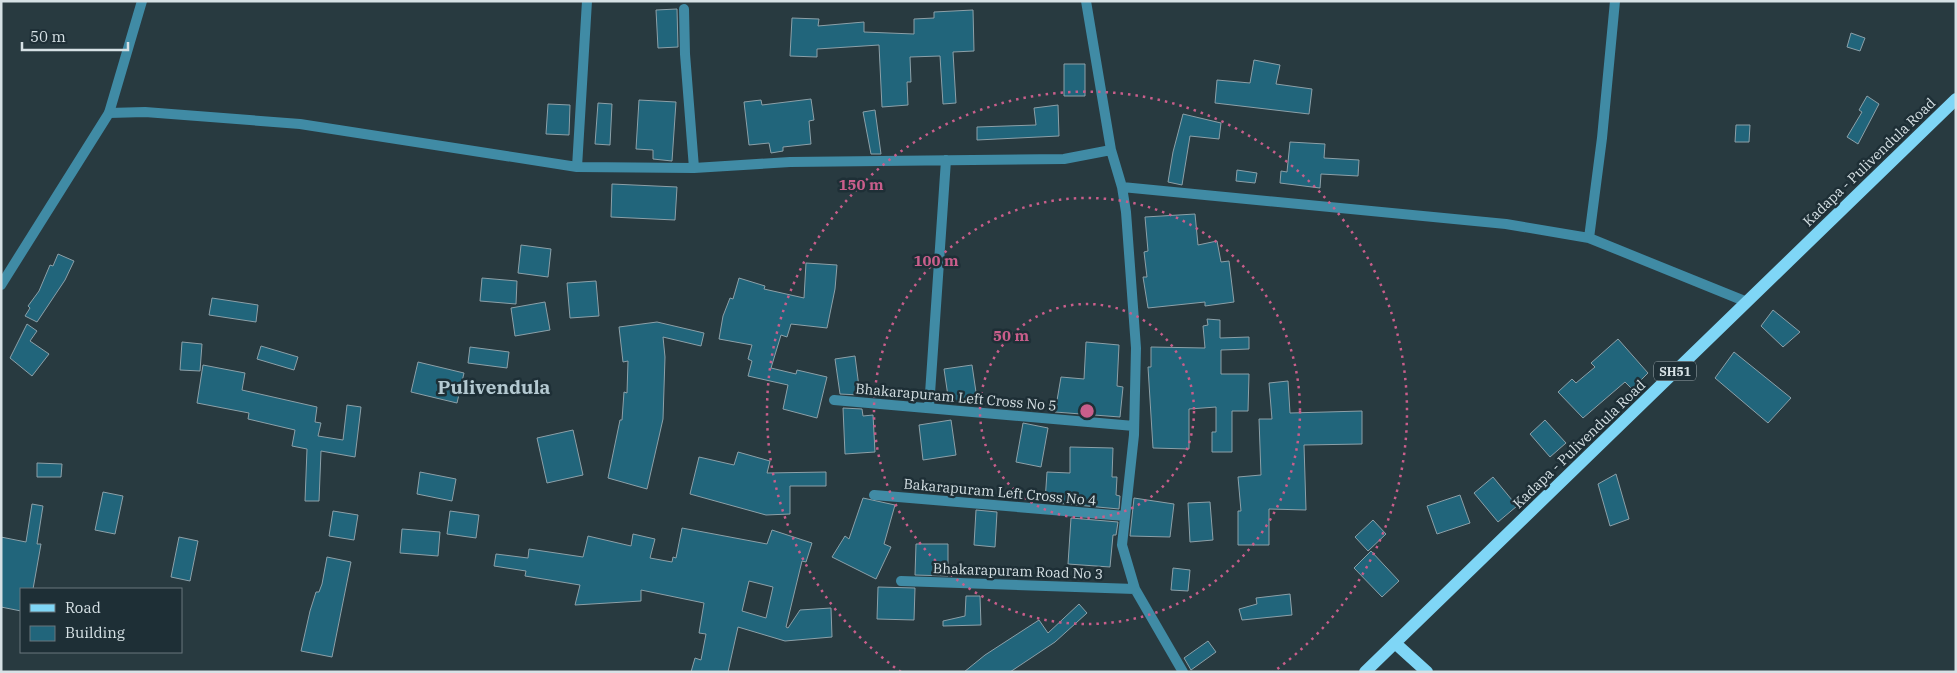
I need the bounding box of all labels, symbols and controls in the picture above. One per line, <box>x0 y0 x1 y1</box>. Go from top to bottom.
scale bar <box>22 20 129 52</box>
text: 50 m <box>30 27 66 46</box>
street label: Kadapa - Pulivendula Road <box>1799 94 1939 230</box>
text: 150 m <box>838 175 884 194</box>
text: 100 m <box>913 251 959 270</box>
text: 50 m <box>993 326 1029 345</box>
road number: SH51 <box>1654 362 1696 381</box>
district label: Pulivendula <box>438 375 551 399</box>
street label: Kadapa - Pulivendula Road <box>1509 376 1649 512</box>
street label: Bhakarapuram Left Cross No 5 <box>855 379 1057 415</box>
centre of rings <box>1078 402 1096 420</box>
street label: Bakarapuram Left Cross No 4 <box>903 475 1097 509</box>
street label: Bhakarapuram Road No 3 <box>933 559 1103 583</box>
legend <box>20 588 182 653</box>
text: Road <box>65 598 101 617</box>
text: Building <box>65 623 125 642</box>

